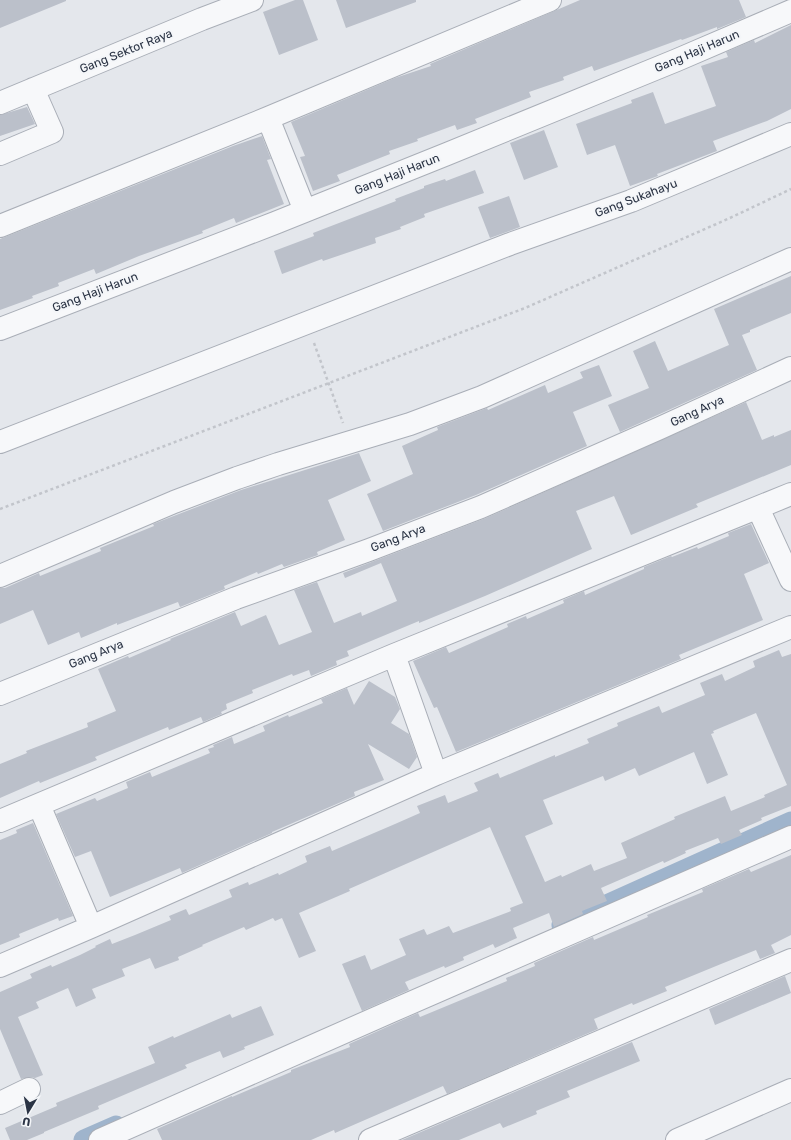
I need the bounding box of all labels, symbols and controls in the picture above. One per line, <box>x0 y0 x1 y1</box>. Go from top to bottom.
street label: Gang Sektor Raya <box>78 26 174 76</box>
street label: Gang Haji Harun <box>653 27 741 75</box>
street label: Gang Haji Harun <box>352 151 442 197</box>
street label: Gang Sukahayu <box>593 176 679 220</box>
street label: Gang Haji Harun <box>50 269 140 315</box>
street label: Gang Arya <box>668 393 726 429</box>
street label: Gang Arya <box>369 521 427 555</box>
street label: Gang Arya <box>67 637 125 671</box>
north arrow <box>8 1092 48 1132</box>
text: U <box>21 1114 31 1128</box>

